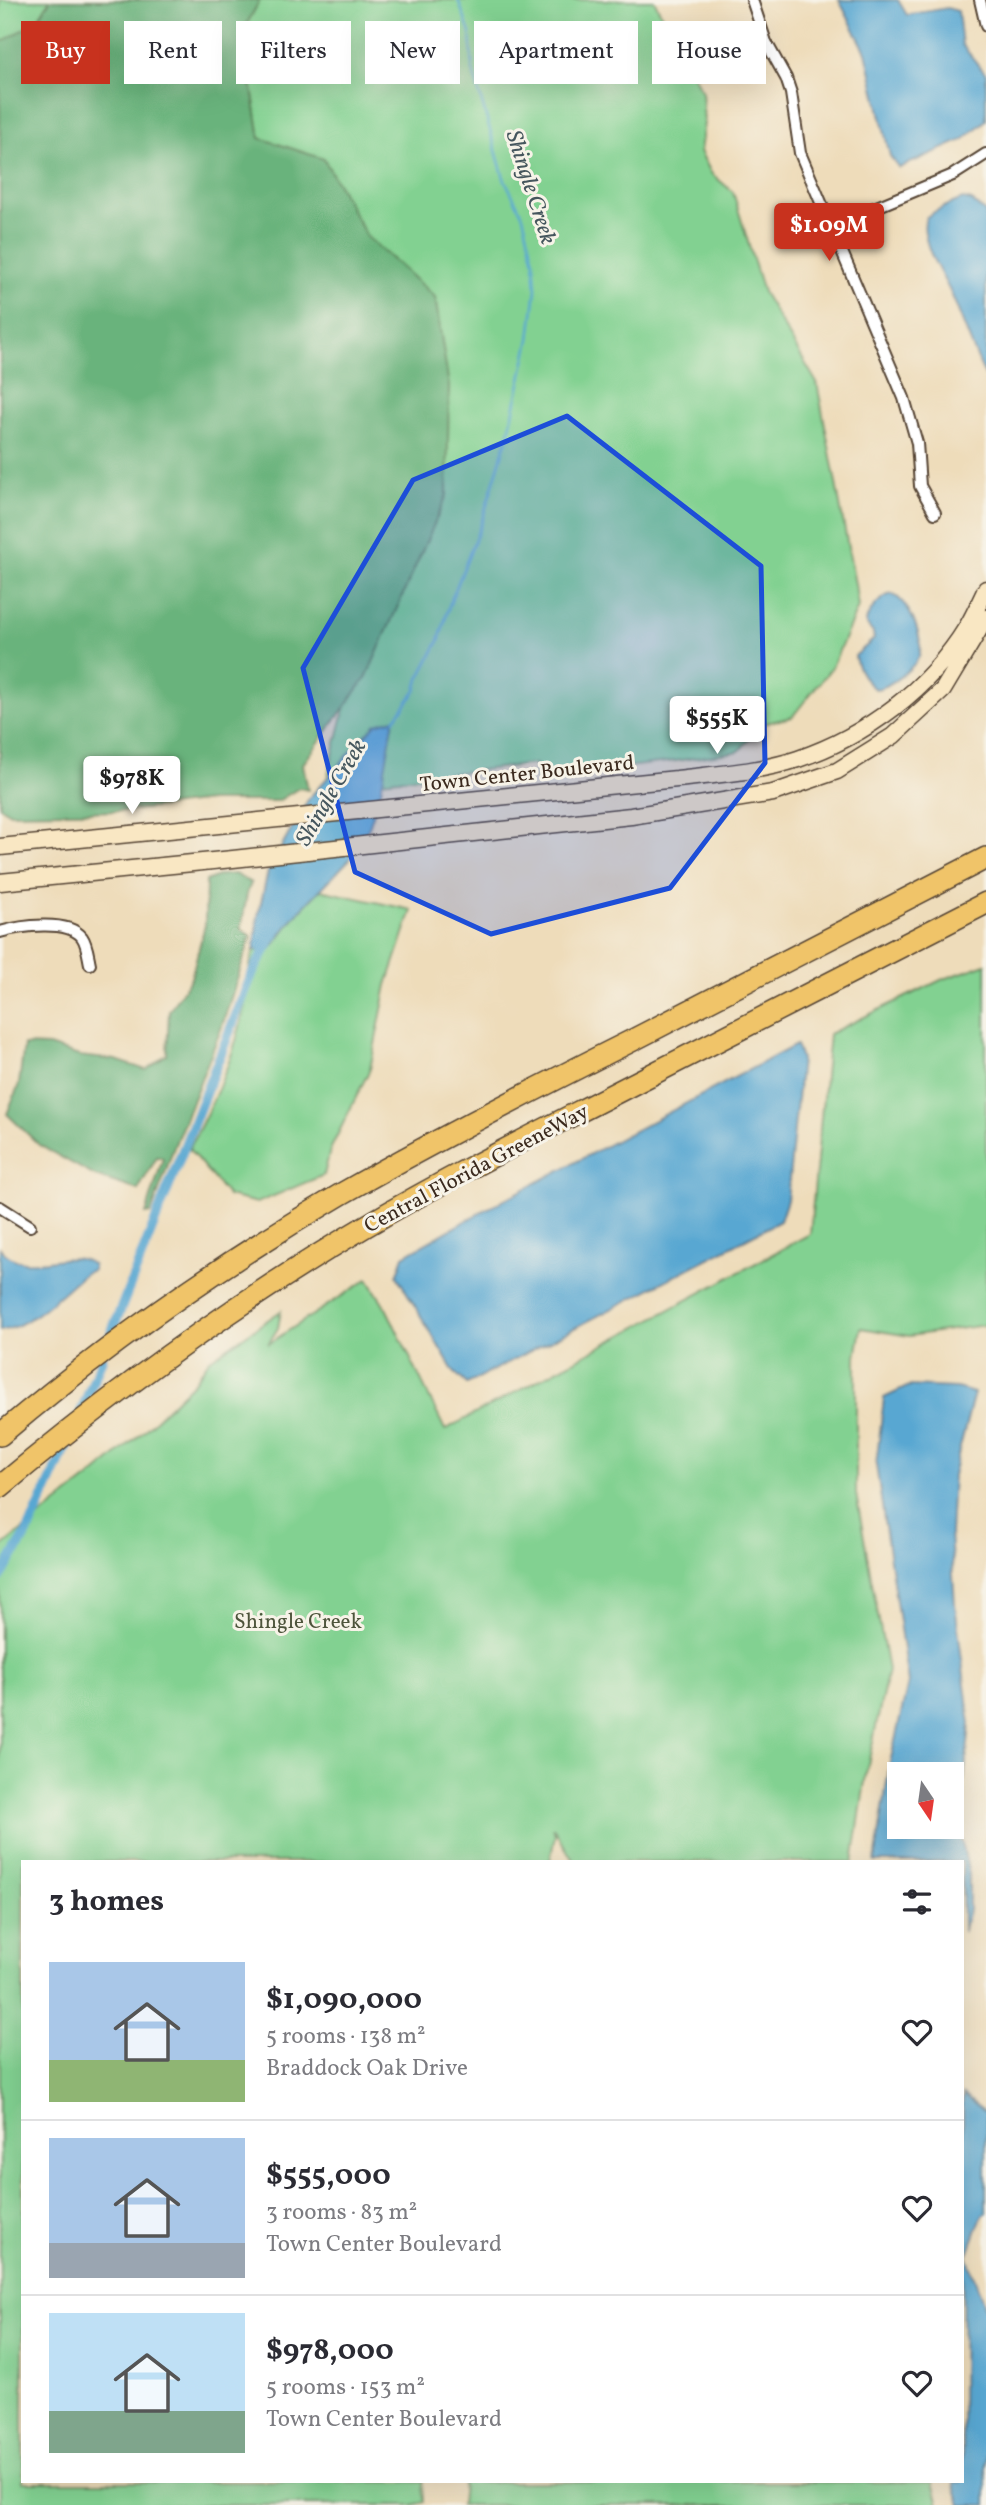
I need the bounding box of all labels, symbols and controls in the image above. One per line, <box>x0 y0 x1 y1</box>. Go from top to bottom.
chip: Buy <box>21 21 110 84</box>
chip: Rent <box>124 21 222 84</box>
chip: Filters <box>236 21 351 84</box>
chip: New <box>365 21 460 84</box>
chip: Apartment <box>474 21 638 84</box>
chip: House <box>652 21 766 84</box>
water label: Shingle Creek <box>497 127 564 249</box>
pin: $1.09M <box>772 204 886 263</box>
text: $1.09M <box>790 210 868 242</box>
pin: $555K <box>668 696 766 756</box>
text: $555K <box>686 703 748 735</box>
water label: Shingle Creek <box>288 734 375 852</box>
street label: Town Center Boulevard <box>419 749 636 800</box>
pin: $978K <box>83 756 181 816</box>
text: $978K <box>99 763 165 795</box>
street label: Central Florida GreeneWay <box>359 1097 595 1241</box>
park label: Shingle Creek <box>234 1608 363 1637</box>
north arrow <box>887 1762 964 1839</box>
map controls <box>887 1762 964 1839</box>
text: 3 homes <box>49 1881 164 1923</box>
icon: filters <box>898 1883 936 1921</box>
text: $1,090,000 <box>266 1979 422 2021</box>
icon: home <box>105 1990 189 2074</box>
icon: heart <box>898 2013 936 2051</box>
text: 5 rooms · 138 m² <box>266 2021 426 2053</box>
text: Braddock Oak Drive <box>266 2053 468 2085</box>
text: $555,000 <box>266 2155 391 2197</box>
icon: home <box>105 2166 189 2250</box>
icon: heart <box>898 2189 936 2227</box>
text: 3 rooms · 83 m² <box>266 2197 417 2229</box>
text: Town Center Boulevard <box>266 2229 502 2261</box>
text: $978,000 <box>266 2330 394 2372</box>
icon: home <box>105 2341 189 2425</box>
icon: heart <box>898 2364 936 2402</box>
text: 5 rooms · 153 m² <box>266 2372 425 2404</box>
text: Town Center Boulevard <box>266 2404 502 2436</box>

